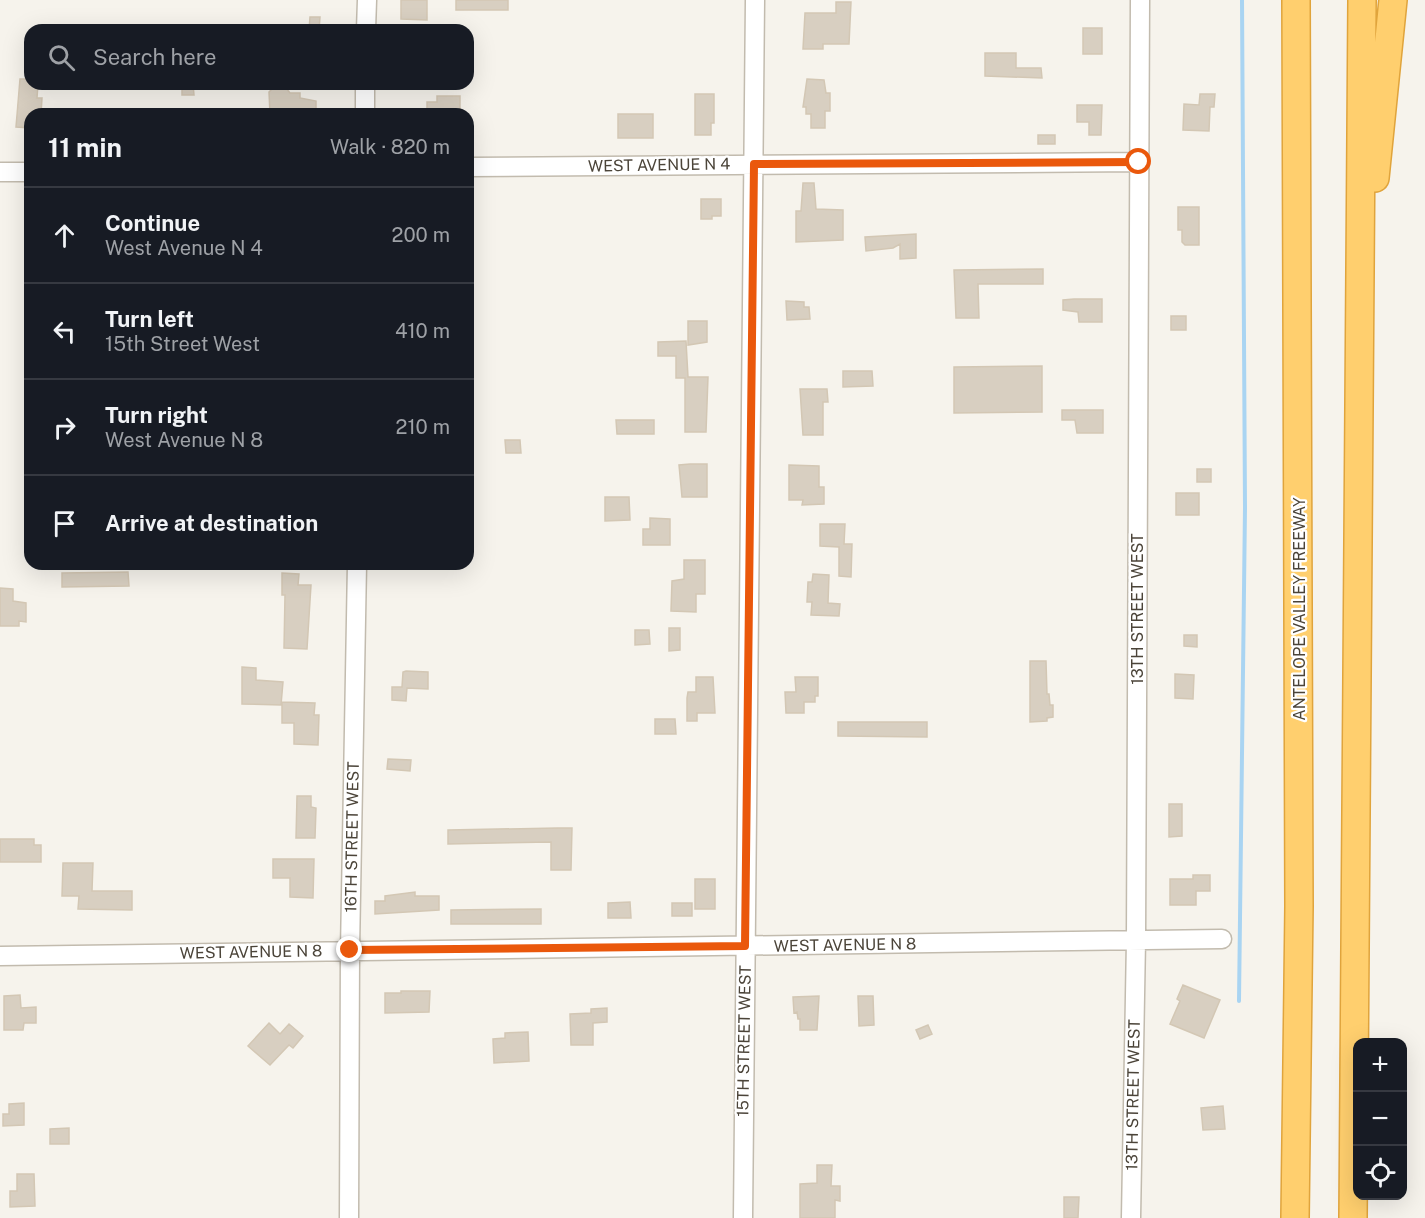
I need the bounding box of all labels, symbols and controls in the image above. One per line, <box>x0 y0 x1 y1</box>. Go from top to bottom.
search box <box>24 24 474 90</box>
icon: search <box>45 41 78 74</box>
text: Search here <box>93 44 217 70</box>
text: 11 min <box>48 132 122 163</box>
text: Walk · 820 m <box>330 135 450 159</box>
route start <box>1125 148 1151 174</box>
street label: WEST AVENUE N 4 <box>588 154 730 176</box>
text: Continue <box>105 210 200 236</box>
icon: ahead <box>48 219 81 252</box>
text: 200 m <box>392 223 450 247</box>
text: West Avenue N 4 <box>105 236 263 260</box>
text: Turn left <box>105 306 194 332</box>
icon: left <box>48 315 81 348</box>
text: 410 m <box>395 319 450 343</box>
text: 15th Street West <box>105 332 260 356</box>
text: Turn right <box>105 402 208 428</box>
icon: right <box>48 411 81 444</box>
text: 210 m <box>396 415 450 439</box>
text: West Avenue N 8 <box>105 428 263 452</box>
street label: ANTELOPE VALLEY FREEWAY <box>1290 497 1309 721</box>
icon: arrive <box>48 507 81 540</box>
text: Arrive at destination <box>105 510 318 536</box>
street label: 13TH STREET WEST <box>1128 533 1147 685</box>
street label: 16TH STREET WEST <box>341 761 363 913</box>
street label: WEST AVENUE N 8 <box>773 934 917 956</box>
route end <box>336 936 362 962</box>
street label: WEST AVENUE N 8 <box>179 941 323 963</box>
street label: 15TH STREET WEST <box>733 965 755 1117</box>
street label: 13TH STREET WEST <box>1122 1019 1144 1171</box>
map controls <box>1353 1038 1407 1200</box>
button: + <box>1353 1038 1407 1092</box>
button: − <box>1353 1092 1407 1146</box>
button: locate <box>1353 1146 1407 1200</box>

